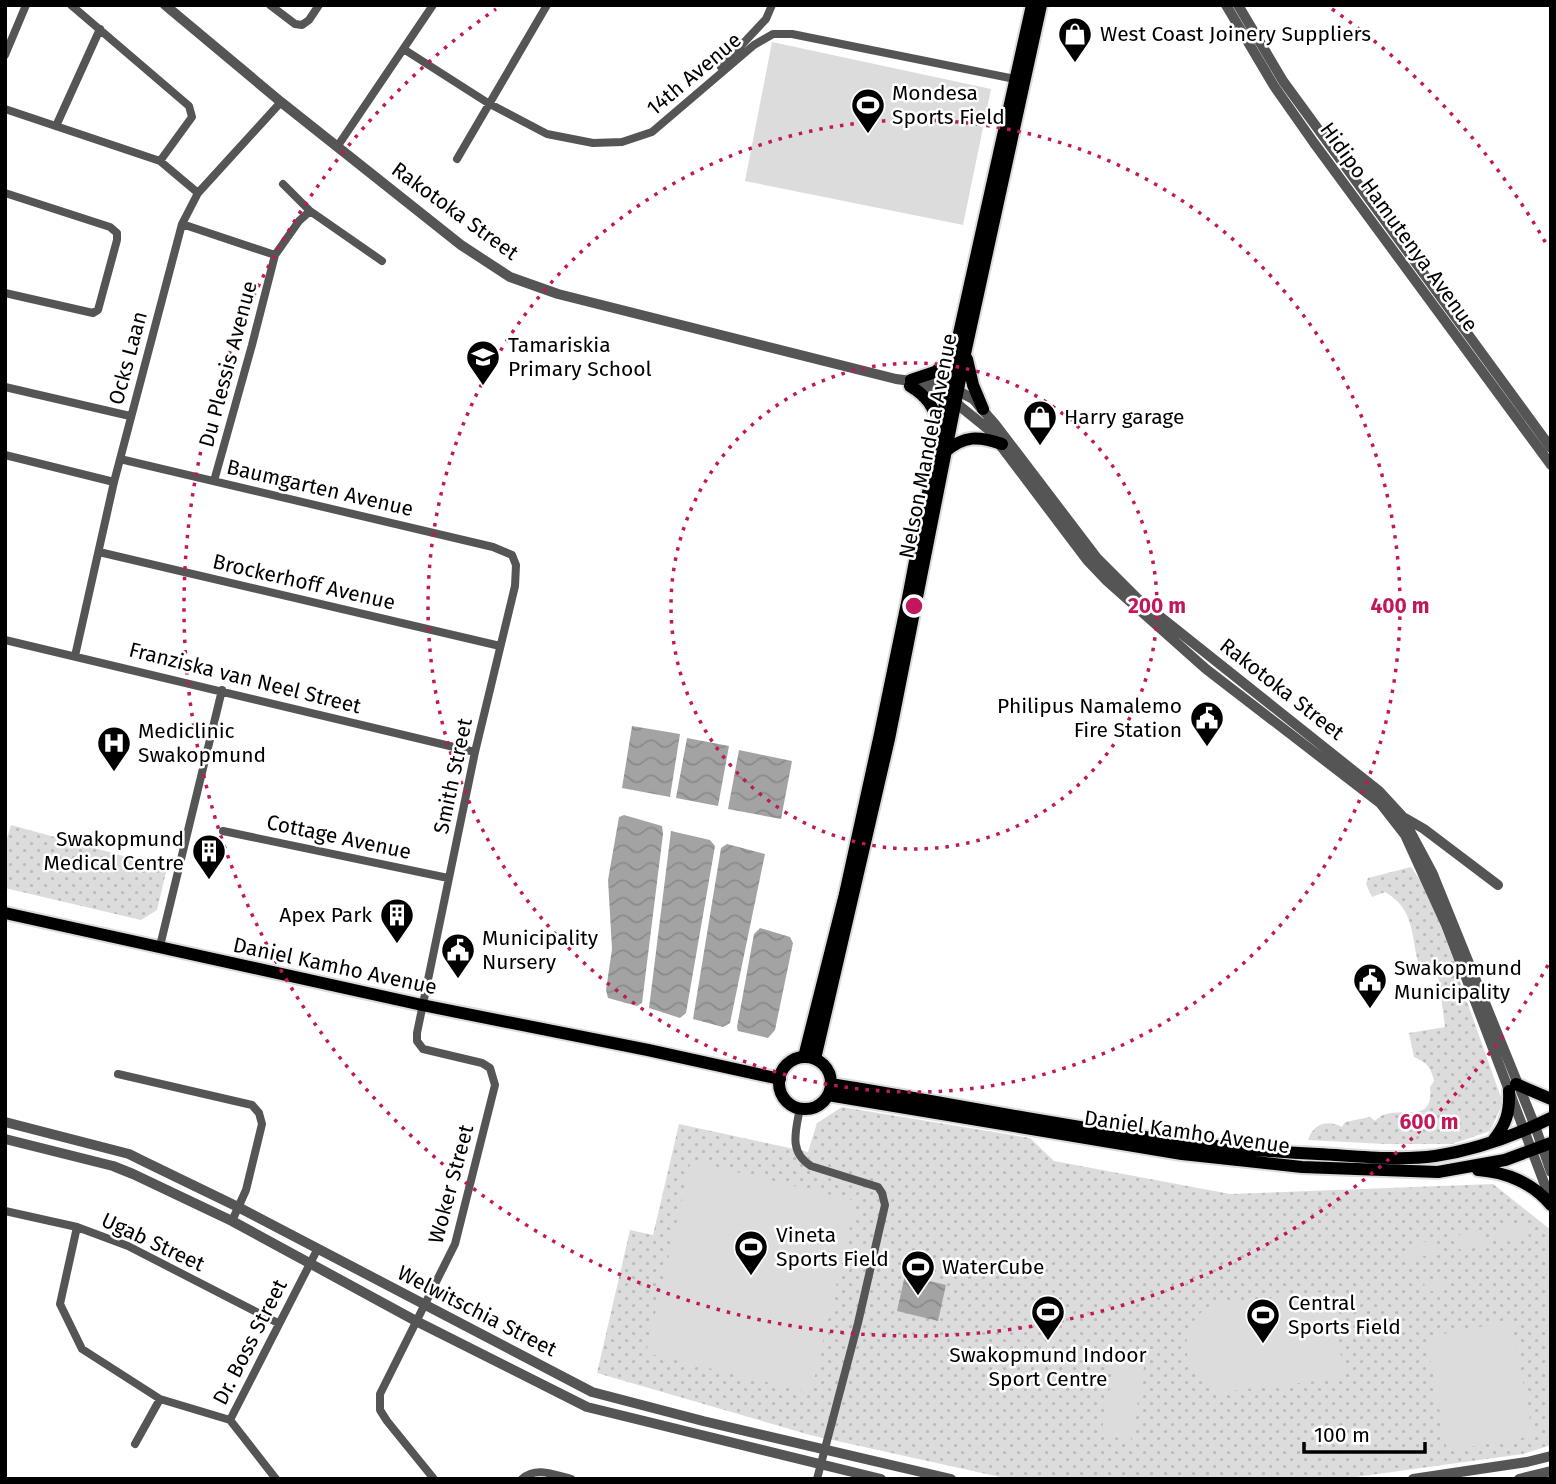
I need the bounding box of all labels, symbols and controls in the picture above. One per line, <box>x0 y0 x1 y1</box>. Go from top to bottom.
shop icon: West Coast Joinery Suppliers <box>1056 15 1094 64</box>
place label: West Coast Joinery Suppliers <box>1100 21 1371 47</box>
street label: 14th Avenue <box>641 27 747 121</box>
place label: Mondesa Sports Field <box>892 80 1005 130</box>
sports icon: Mondesa Sports Field <box>849 86 887 135</box>
street label: Hidipo Hamutenya Avenue <box>1314 117 1484 337</box>
street label: Rakotoka Street <box>386 156 524 266</box>
street label: Du Plessis Avenue <box>193 278 263 450</box>
street label: Ocks Laan <box>103 308 153 408</box>
street label: Nelson Mandela Avenue <box>893 331 963 561</box>
place label: Tamariskia Primary School <box>508 332 652 382</box>
school or university icon: Tamariskia Primary School <box>464 338 502 387</box>
shop icon: Harry garage <box>1021 398 1059 447</box>
place label: Harry garage <box>1064 404 1184 430</box>
street label: Baumgarten Avenue <box>224 454 416 522</box>
street label: Brockerhoff Avenue <box>210 548 398 616</box>
text: 200 m <box>1128 593 1186 619</box>
text: 400 m <box>1370 593 1430 619</box>
centre of rings <box>902 594 926 618</box>
street label: Rakotoka Street <box>1215 632 1350 746</box>
street label: Franziska van Neel Street <box>126 637 364 720</box>
place label: Philipus Namalemo Fire Station <box>997 693 1182 743</box>
public building icon: Philipus Namalemo Fire Station <box>1188 699 1226 748</box>
street label: Smith Street <box>428 715 478 836</box>
place label: Mediclinic Swakopmund <box>138 718 266 768</box>
hospital icon: Mediclinic Swakopmund <box>95 724 133 773</box>
street label: Cottage Avenue <box>264 809 414 865</box>
place label: Swakopmund Medical Centre <box>43 826 184 876</box>
building icon: Swakopmund Medical Centre <box>190 832 228 881</box>
building icon: Apex Park <box>378 896 416 945</box>
place label: Apex Park <box>279 902 372 928</box>
place label: Municipality Nursery <box>482 925 599 975</box>
public building icon: Municipality Nursery <box>439 931 477 980</box>
street label: Daniel Kamho Avenue <box>231 932 439 1000</box>
place label: Swakopmund Municipality <box>1394 955 1522 1005</box>
public building icon: Swakopmund Municipality <box>1351 961 1389 1010</box>
street label: Daniel Kamho Avenue <box>1082 1105 1292 1159</box>
text: 600 m <box>1399 1109 1459 1135</box>
street label: Woker Street <box>423 1121 479 1246</box>
street label: Ugab Street <box>97 1207 209 1277</box>
place label: Vineta Sports Field <box>776 1222 889 1272</box>
sports icon: Vineta Sports Field <box>732 1228 770 1277</box>
sports icon: WaterCube <box>899 1248 937 1297</box>
place label: WaterCube <box>942 1254 1045 1280</box>
street label: Welwitschia Street <box>393 1260 561 1363</box>
street label: Dr. Boss Street <box>207 1274 293 1409</box>
place label: Central Sports Field <box>1288 1290 1401 1340</box>
sports icon: Swakopmund Indoor Sport Centre <box>1029 1293 1067 1342</box>
sports icon: Central Sports Field <box>1244 1296 1282 1345</box>
place label: Swakopmund Indoor Sport Centre <box>949 1342 1147 1392</box>
scale bar <box>1304 1410 1425 1454</box>
text: 100 m <box>1314 1422 1370 1448</box>

